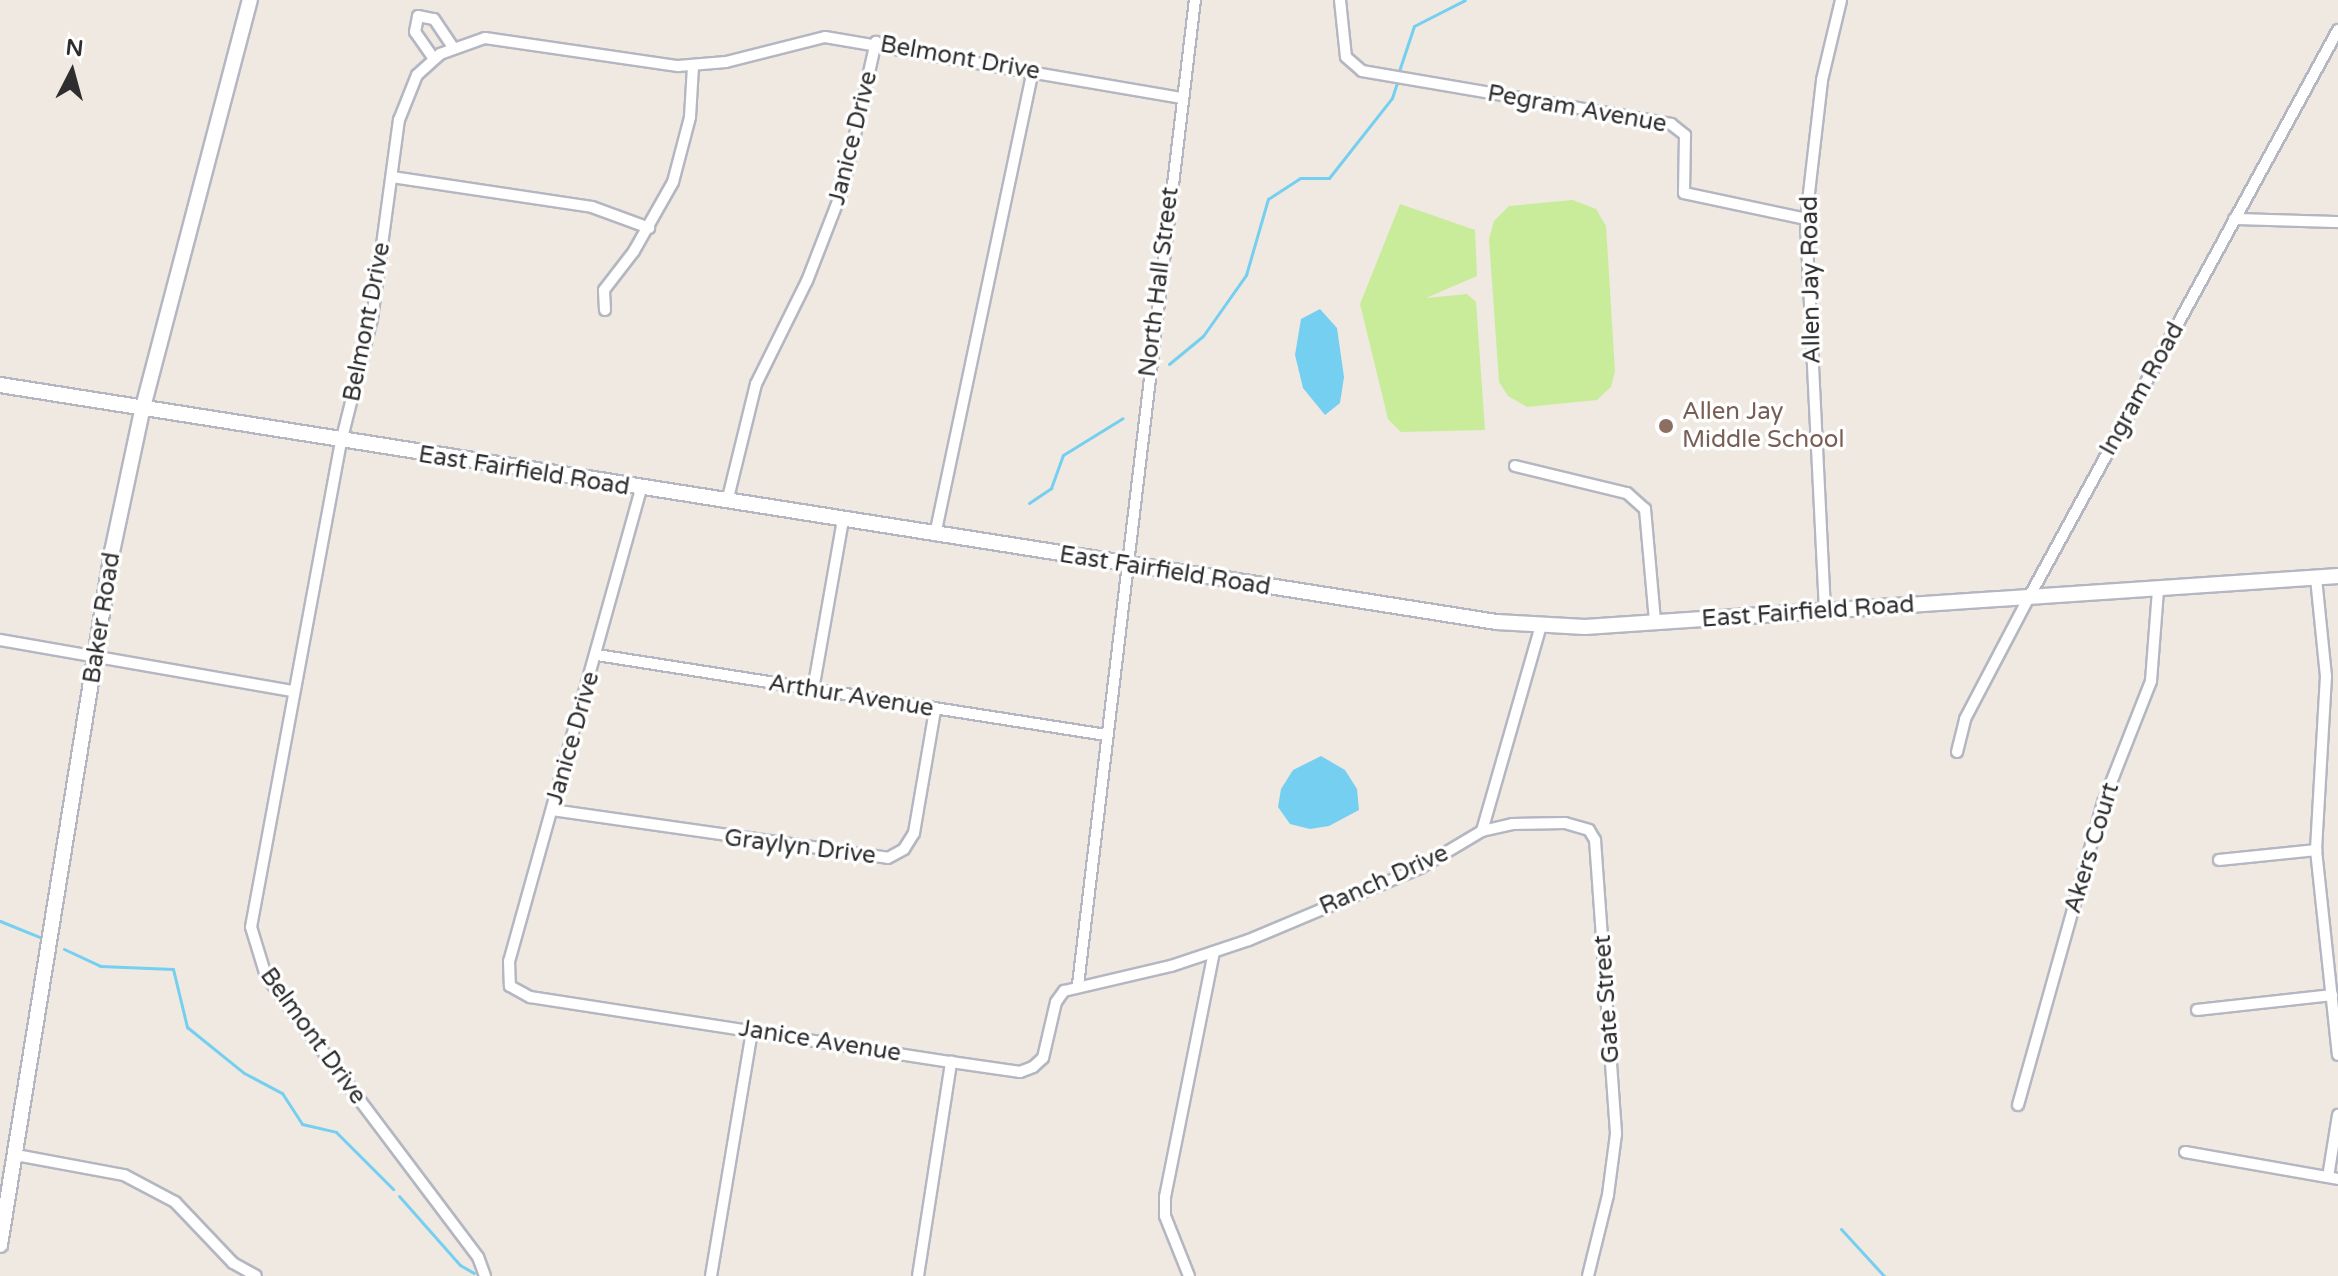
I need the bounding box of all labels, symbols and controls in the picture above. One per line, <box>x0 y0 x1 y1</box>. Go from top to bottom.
street label: Belmont Drive <box>878 30 1042 86</box>
north arrow <box>32 32 112 112</box>
text: N <box>64 34 85 62</box>
street label: Janice Drive <box>822 68 884 208</box>
street label: Pegram Avenue <box>1485 79 1669 139</box>
street label: North Hall Street <box>1133 185 1185 379</box>
street label: Allen Jay Road <box>1795 196 1827 364</box>
street label: Belmont Drive <box>337 240 397 404</box>
street label: Ingram Road <box>2094 317 2190 461</box>
place label: Allen Jay Middle School <box>1682 398 1844 454</box>
marker: Allen Jay Middle School <box>1657 417 1675 435</box>
street label: East Fairfield Road <box>416 440 632 502</box>
street label: East Fairfield Road <box>1057 540 1273 602</box>
street label: Baker Road <box>77 550 127 686</box>
street label: East Fairfield Road <box>1701 590 1915 634</box>
street label: Janice Drive <box>540 668 606 808</box>
street label: Arthur Avenue <box>766 669 936 723</box>
street label: Akers Court <box>2058 779 2126 917</box>
street label: Graylyn Drive <box>723 823 877 871</box>
street label: Ranch Drive <box>1315 839 1453 921</box>
street label: Gate Street <box>1588 934 1626 1064</box>
street label: Belmont Drive <box>254 962 372 1110</box>
street label: Janice Avenue <box>737 1014 903 1068</box>

